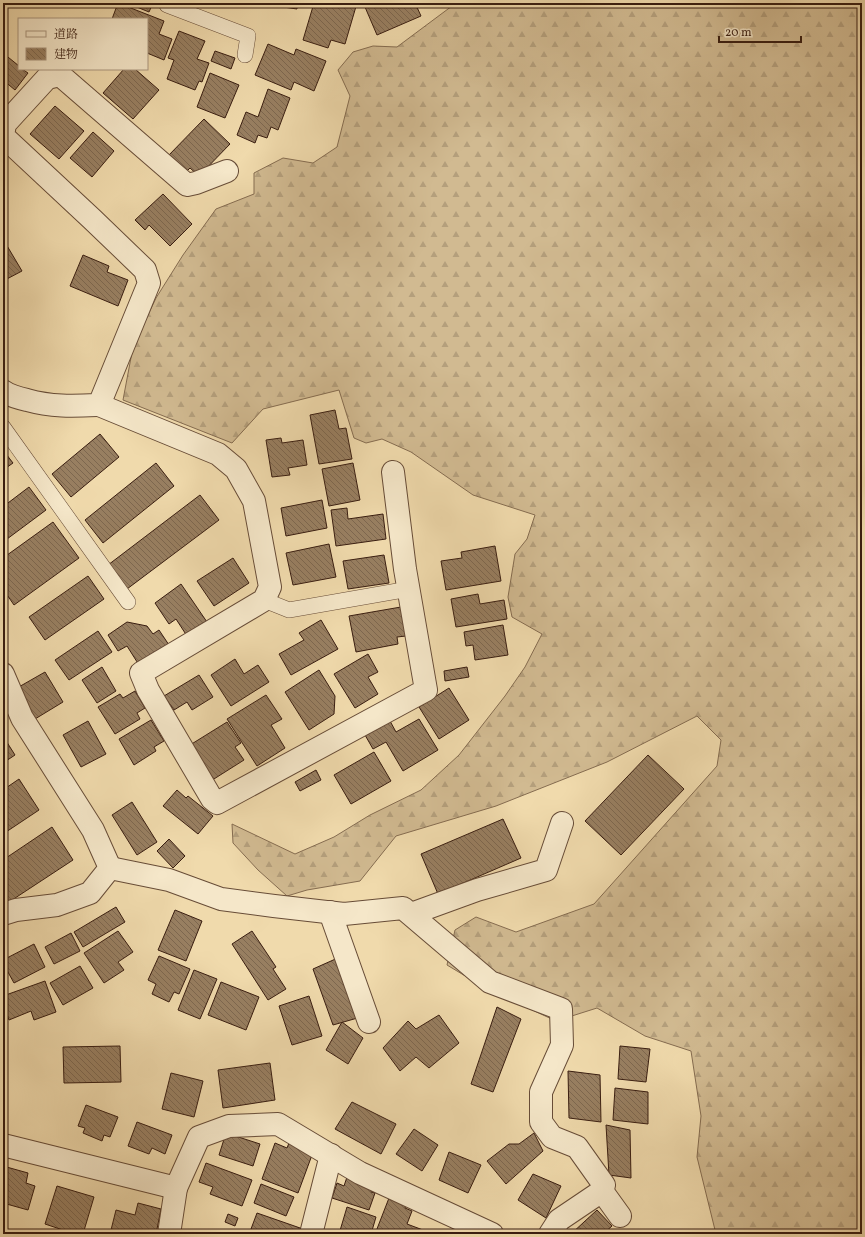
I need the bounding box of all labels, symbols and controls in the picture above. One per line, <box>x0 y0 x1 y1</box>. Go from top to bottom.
legend <box>18 18 148 70</box>
scale bar <box>719 18 801 44</box>
text: 20 m <box>725 25 752 41</box>
text: 道路 <box>54 27 78 43</box>
text: 建物 <box>54 47 78 63</box>

